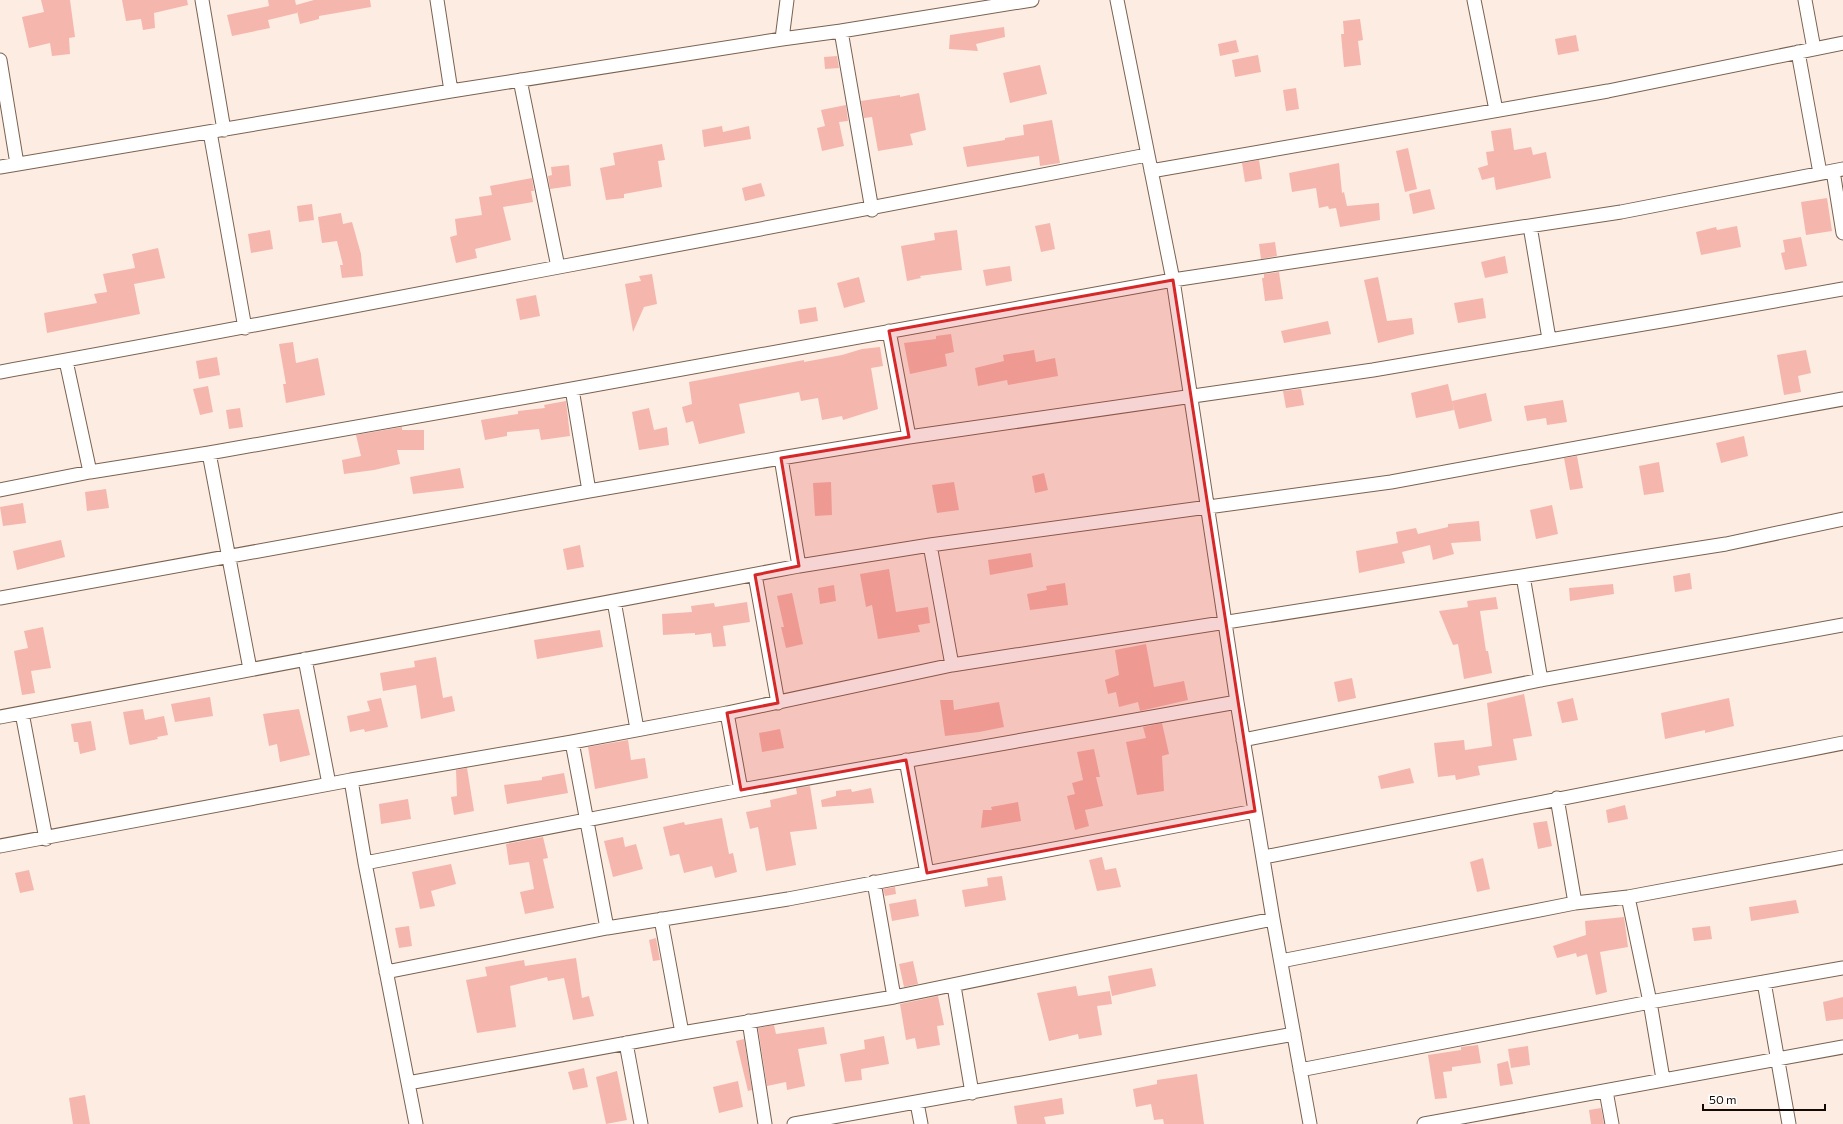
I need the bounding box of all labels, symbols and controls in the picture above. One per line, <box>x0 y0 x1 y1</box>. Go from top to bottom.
scale bar <box>1703 1086 1825 1112</box>
text: 50 m <box>1709 1092 1737 1106</box>

